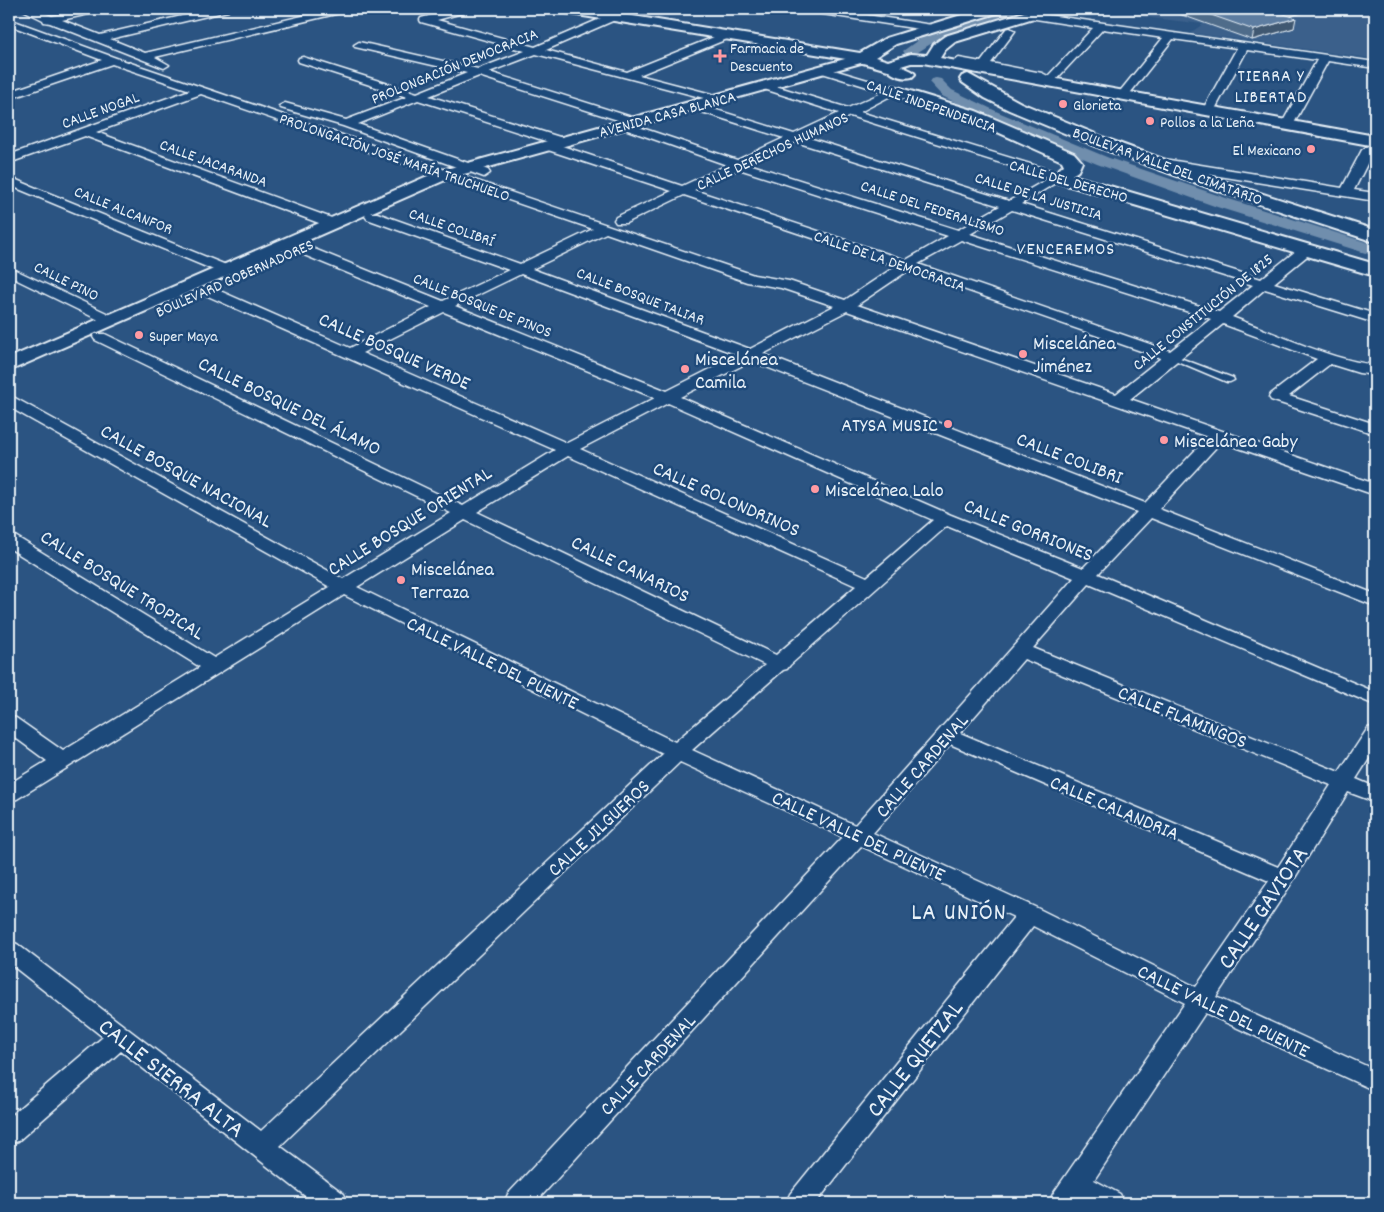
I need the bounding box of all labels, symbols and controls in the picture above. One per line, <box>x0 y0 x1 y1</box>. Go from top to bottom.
street label: PROLONGACIÓN DEMOCRACIA <box>368 23 542 111</box>
place label: Farmacia de Descuento <box>730 38 804 79</box>
marker: Farmacia de Descuento <box>714 50 726 62</box>
district label: TIERRA Y LIBERTAD <box>1235 65 1307 111</box>
street label: CALLE INDEPENDENCIA <box>863 74 1000 141</box>
street label: AVENIDA CASA BLANCA <box>597 86 739 145</box>
street label: CALLE NOGAL <box>59 87 143 136</box>
place label: Glorieta <box>1073 95 1122 118</box>
marker: Glorieta <box>1057 98 1069 110</box>
street label: CALLE DERECHOS HUMANOS <box>693 107 853 198</box>
street label: PROLONGACIÓN JOSÉ MARÍA TRUCHUELO <box>276 108 512 209</box>
place label: Pollos a la Leña <box>1160 112 1255 135</box>
marker: Pollos a la Leña <box>1144 115 1156 127</box>
street label: BOULEVAR VALLE DEL CIMATARIO <box>1069 122 1265 212</box>
street label: CALLE JACARANDA <box>156 134 271 195</box>
place label: El Mexicano <box>1233 140 1301 163</box>
marker: El Mexicano <box>1305 143 1317 155</box>
street label: CALLE DEL DERECHO <box>1006 155 1130 210</box>
street label: CALLE DE LA JUSTICIA <box>972 167 1105 228</box>
street label: CALLE DEL FEDERALISMO <box>857 175 1007 243</box>
street label: CALLE ALCANFOR <box>70 181 176 242</box>
street label: CALLE COLIBRÍ <box>405 203 498 254</box>
street label: CALLE DE LA DEMOCRACIA <box>810 226 968 299</box>
street label: BOULEVARD GOBERNADORES <box>152 234 318 324</box>
district label: VENCEREMOS <box>1017 238 1115 263</box>
street label: CALLE CONSTITUCIÓN DE 1825 <box>1128 249 1279 377</box>
street label: CALLE PINO <box>29 257 102 308</box>
street label: CALLE BOSQUE TALIAR <box>573 262 708 332</box>
street label: CALLE BOSQUE DE PINOS <box>409 268 555 345</box>
street label: CALLE BOSQUE VERDE <box>313 307 474 399</box>
place label: Super Maya <box>149 326 218 349</box>
marker: Super Maya <box>133 329 145 341</box>
place label: Miscelánea Jiménez <box>1033 331 1116 382</box>
place label: Miscelánea Camila <box>695 347 778 398</box>
marker: Miscelánea Jiménez <box>1017 348 1029 360</box>
street label: CALLE BOSQUE DEL ÁLAMO <box>192 351 385 464</box>
marker: Miscelánea Camila <box>679 363 691 375</box>
place label: ATYSA MUSIC <box>841 413 938 441</box>
marker: ATYSA MUSIC <box>942 418 954 430</box>
street label: CALLE BOSQUE NACIONAL <box>94 419 277 537</box>
street label: CALLE COLIBRI <box>1012 427 1126 493</box>
place label: Miscelánea Gaby <box>1174 429 1299 457</box>
marker: Miscelánea Gaby <box>1158 434 1170 446</box>
street label: CALLE GOLONDRINOS <box>648 456 804 546</box>
street label: CALLE BOSQUE ORIENTAL <box>323 461 498 585</box>
place label: Miscelánea Lalo <box>825 478 944 506</box>
marker: Miscelánea Lalo <box>809 483 821 495</box>
street label: CALLE GORRIONES <box>959 493 1097 570</box>
street label: CALLE BOSQUE TROPICAL <box>34 525 209 649</box>
street label: CALLE CANARIOS <box>566 530 694 611</box>
place label: Miscelánea Terraza <box>411 557 494 608</box>
marker: Miscelánea Terraza <box>395 574 407 586</box>
street label: CALLE VALLE DEL PUENTE <box>401 611 582 719</box>
street label: CALLE FLAMINGOS <box>1113 680 1251 757</box>
street label: CALLE CARDENAL <box>870 709 976 825</box>
street label: CALLE CALANDRIA <box>1045 770 1183 850</box>
street label: CALLE JILGUEROS <box>542 774 658 884</box>
street label: CALLE VALLE DEL PUENTE <box>766 785 949 890</box>
street label: CALLE GAVIOTA <box>1211 840 1318 977</box>
district label: LA UNIÓN <box>911 896 1007 932</box>
street label: CALLE VALLE DEL PUENTE <box>1132 959 1313 1067</box>
street label: CALLE QUETZAL <box>860 994 973 1126</box>
street label: CALLE CARDENAL <box>595 1009 704 1123</box>
street label: CALLE SIERRA ALTA <box>90 1011 251 1147</box>

